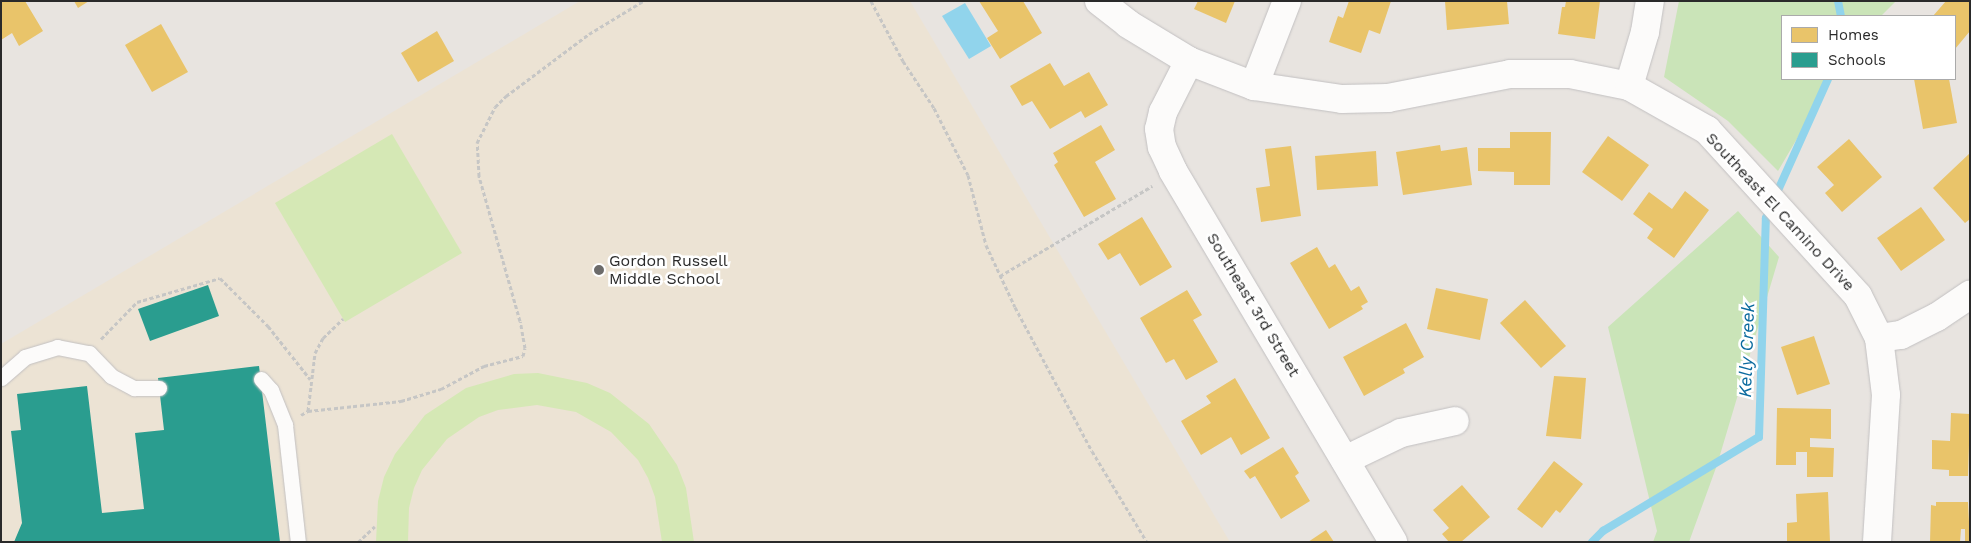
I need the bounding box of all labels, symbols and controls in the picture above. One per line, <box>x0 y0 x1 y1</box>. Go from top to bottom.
legend <box>1781 15 1956 80</box>
text: Homes <box>1828 26 1879 44</box>
text: Schools <box>1828 51 1886 69</box>
street label: Southeast El Camino Drive <box>1701 129 1859 295</box>
street label: Southeast 3rd Street <box>1202 230 1304 380</box>
place label: Gordon Russell Middle School <box>609 251 728 289</box>
marker: Gordon Russell Middle School <box>593 264 605 276</box>
water label: Kelly Creek <box>1735 302 1759 398</box>

